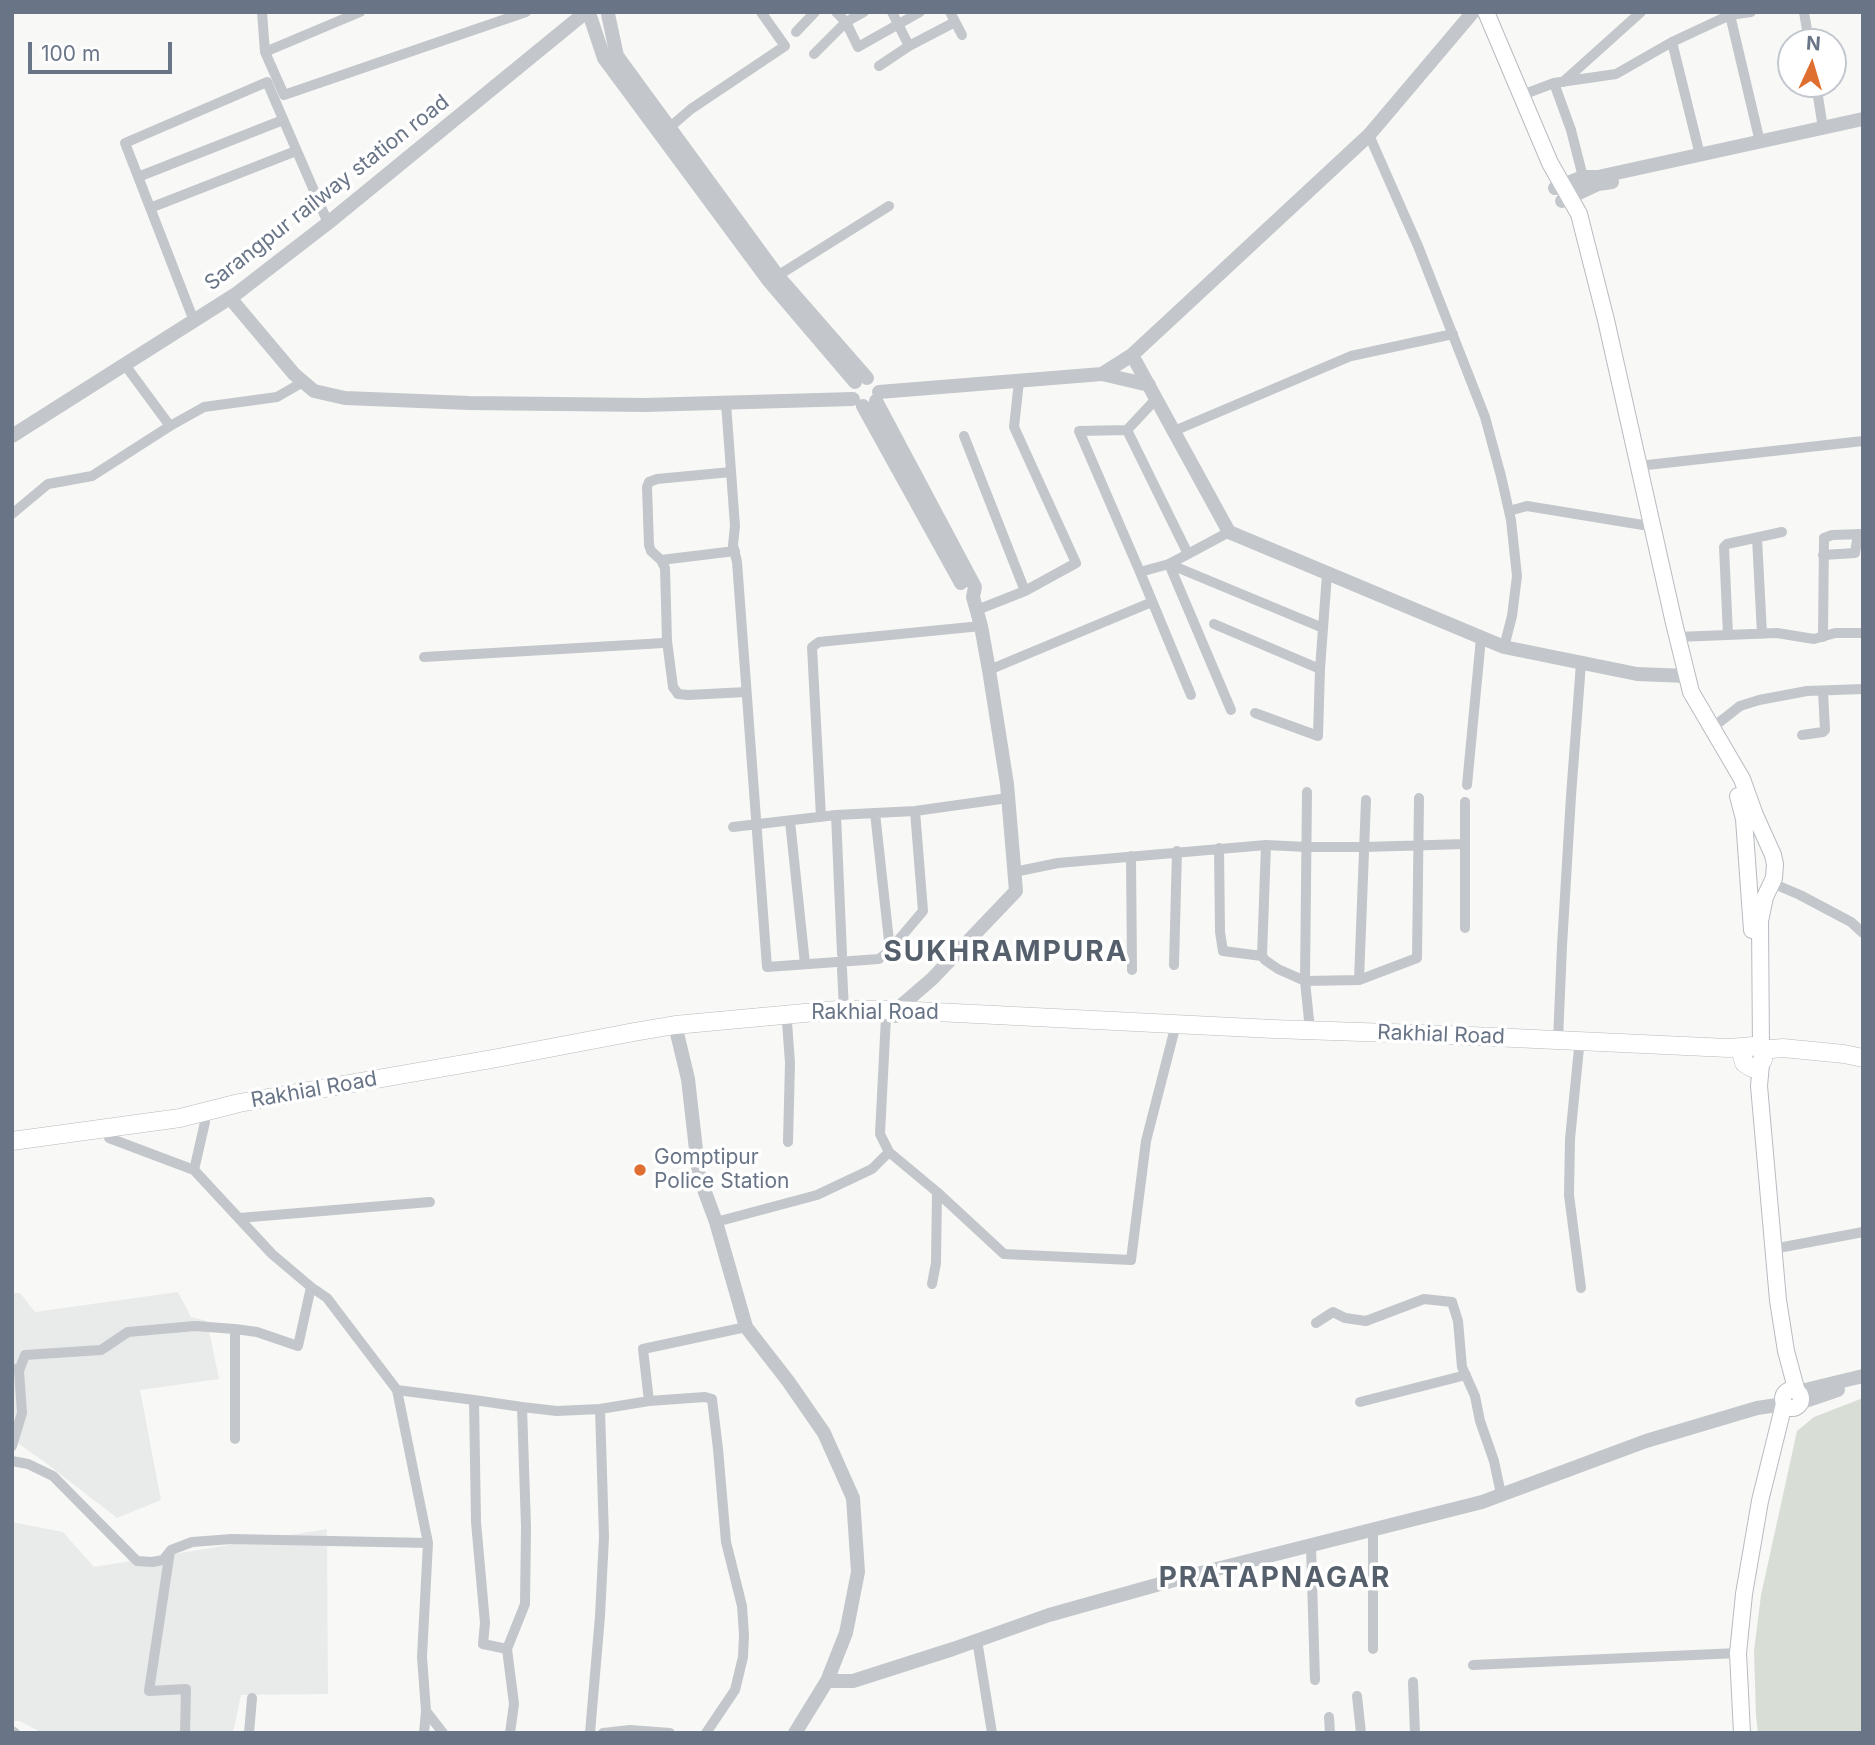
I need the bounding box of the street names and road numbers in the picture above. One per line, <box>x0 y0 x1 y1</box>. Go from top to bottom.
street label: Sarangpur railway station road <box>200 90 454 296</box>
street label: Rakhial Road <box>811 1000 939 1026</box>
street label: Rakhial Road <box>1377 1020 1505 1050</box>
street label: Rakhial Road <box>249 1067 379 1113</box>

